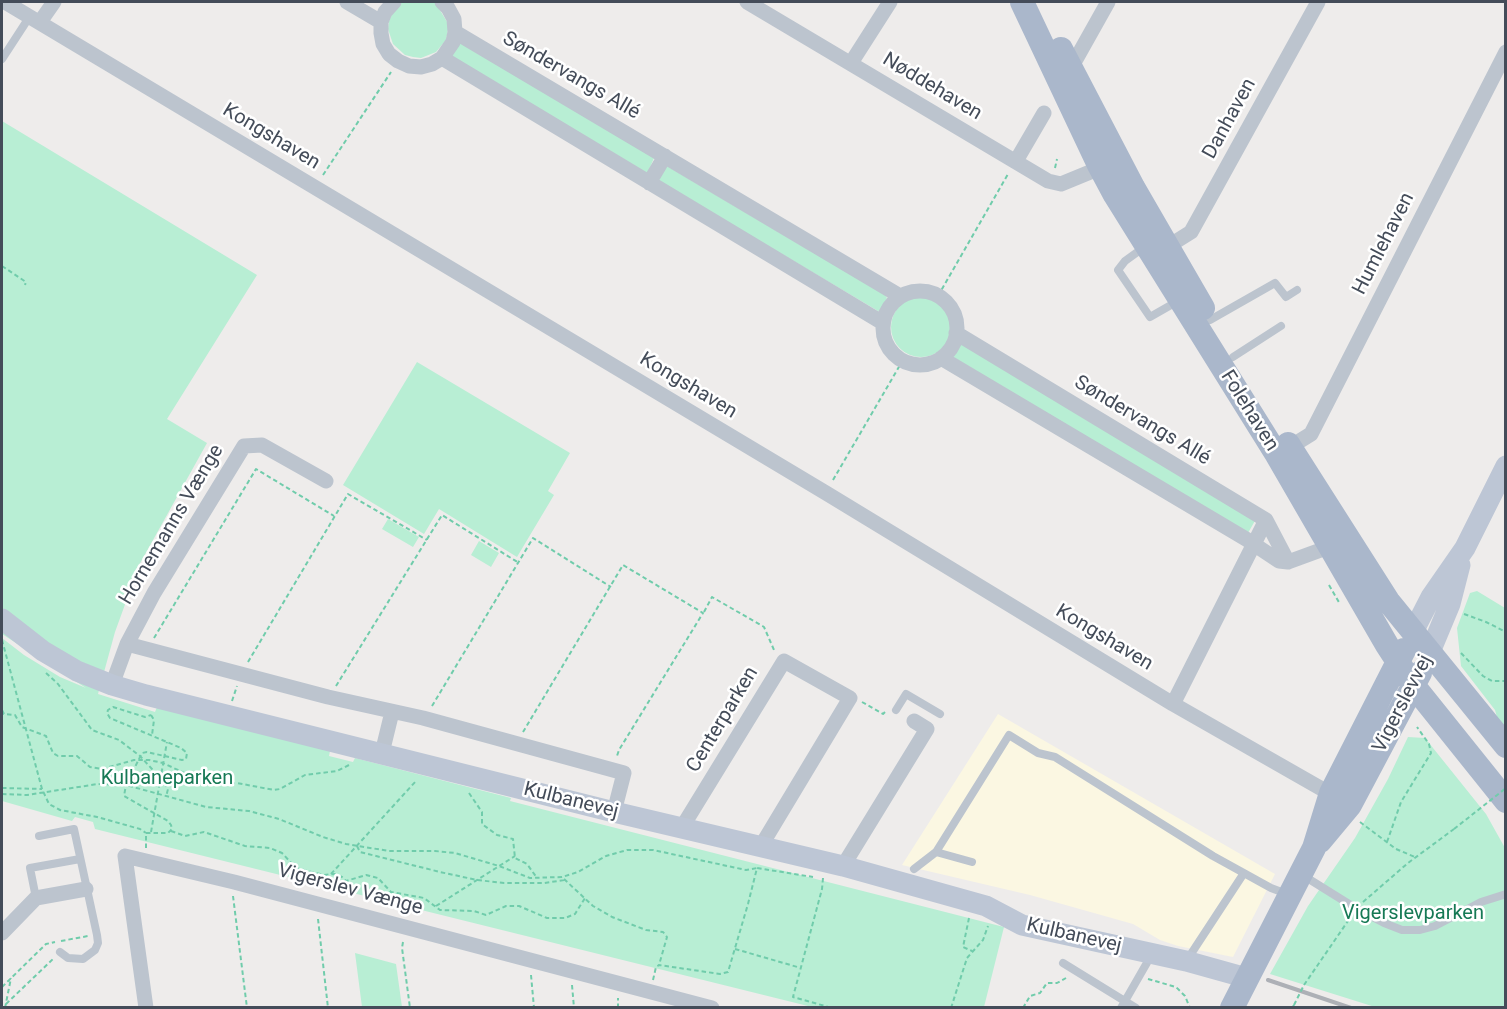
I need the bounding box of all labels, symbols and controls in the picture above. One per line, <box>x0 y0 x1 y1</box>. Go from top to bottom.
street label: Søndervangs Allé <box>498 27 644 125</box>
street label: Nøddehaven <box>878 48 986 126</box>
street label: Danhaven <box>1198 75 1262 163</box>
street label: Kongshaven <box>218 99 324 175</box>
street label: Humlehaven <box>1348 189 1420 299</box>
street label: Kongshaven <box>635 348 741 424</box>
street label: Folehaven <box>1215 366 1283 456</box>
street label: Søndervangs Allé <box>1070 371 1214 471</box>
street label: Hornemanns Vænge <box>115 441 229 609</box>
street label: Kongshaven <box>1051 600 1157 676</box>
street label: Vigerslevvej <box>1368 651 1438 757</box>
street label: Centerparken <box>682 663 764 777</box>
park label: Kulbaneparken <box>101 767 233 791</box>
street label: Kulbanevej <box>521 778 621 824</box>
street label: Vigerslev Vænge <box>275 859 425 921</box>
park label: Vigerslevparken <box>1342 902 1484 926</box>
street label: Kulbanevej <box>1024 913 1124 959</box>

